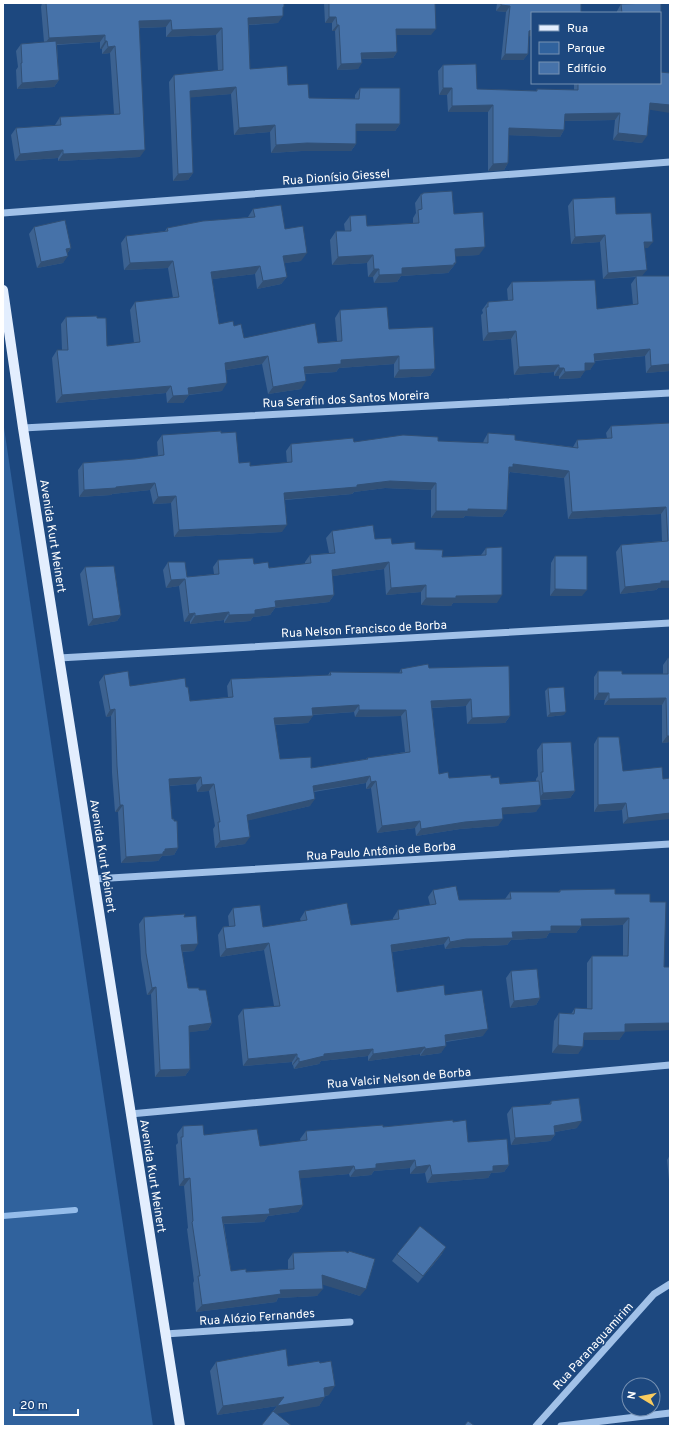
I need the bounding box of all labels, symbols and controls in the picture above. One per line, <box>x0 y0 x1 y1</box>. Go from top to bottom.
legend <box>531 12 661 84</box>
text: Rua <box>567 21 588 37</box>
text: Parque <box>567 41 605 57</box>
text: Edifício <box>567 61 607 77</box>
street label: Rua Dionísio Giessel <box>282 166 391 190</box>
street label: Rua Serafin dos Santos Moreira <box>262 388 430 412</box>
street label: Avenida Kurt Meinert <box>35 478 69 594</box>
street label: Rua Nelson Francisco de Borba <box>281 618 447 642</box>
street label: Avenida Kurt Meinert <box>85 798 119 914</box>
street label: Rua Paulo Antônio de Borba <box>306 839 456 865</box>
street label: Rua Valcir Nelson de Borba <box>326 1065 472 1093</box>
street label: Avenida Kurt Meinert <box>135 1118 169 1234</box>
street label: Rua Paranaguamirim <box>550 1299 637 1394</box>
street label: Rua Alózio Fernandes <box>199 1306 315 1330</box>
north arrow <box>621 1377 661 1417</box>
text: N <box>625 1390 640 1401</box>
scale bar <box>14 1391 78 1417</box>
text: 20 m <box>20 1398 48 1414</box>

